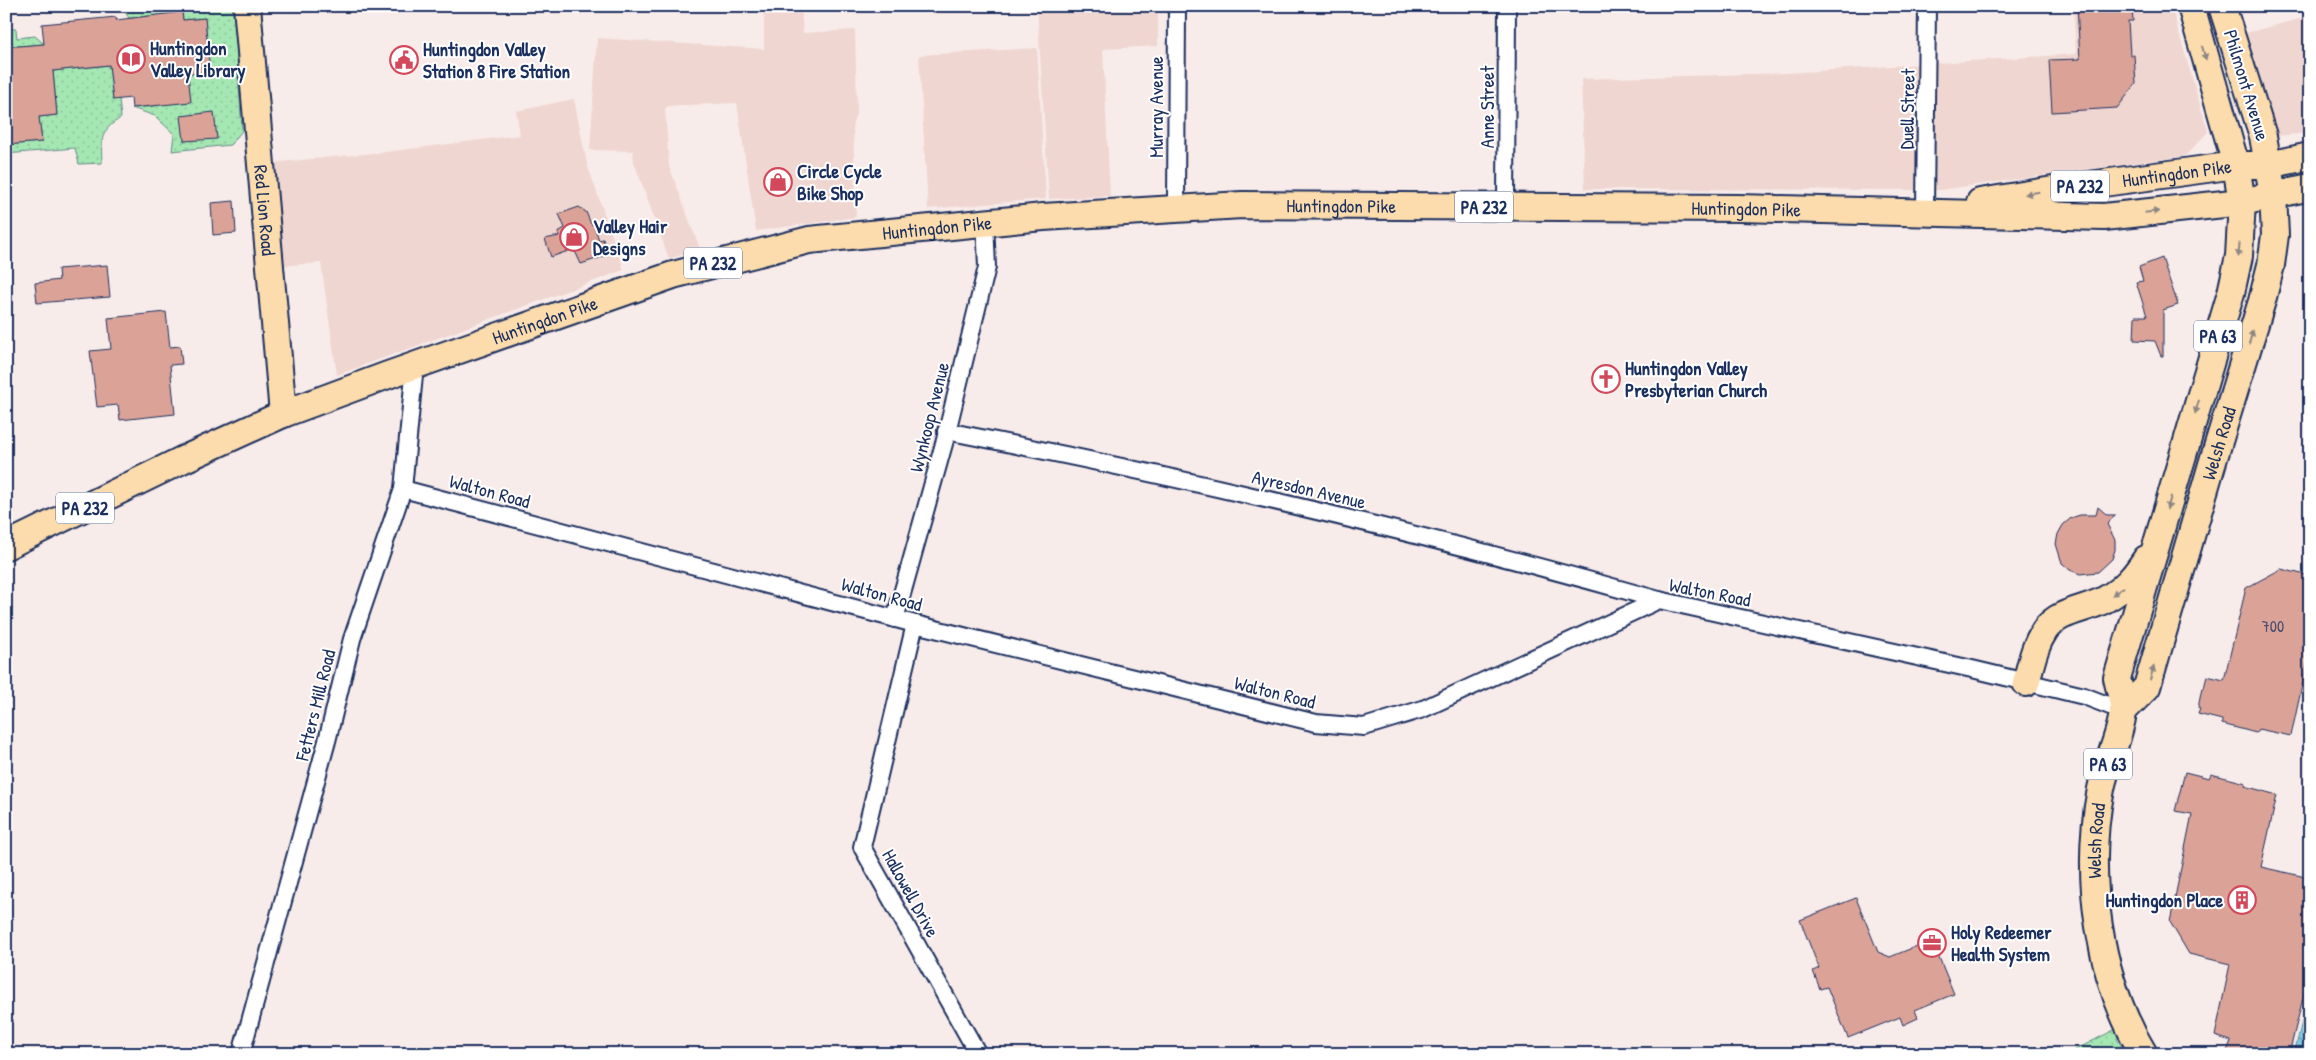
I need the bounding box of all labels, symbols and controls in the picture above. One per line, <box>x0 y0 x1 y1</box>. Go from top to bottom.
street label: Philmont Avenue <box>2218 26 2276 144</box>
place label: Huntingdon Valley Library <box>150 35 246 84</box>
place label: Huntingdon Valley Station 8 Fire Station <box>423 36 570 84</box>
library icon: Huntingdon Valley Library <box>116 44 146 74</box>
public building icon: Huntingdon Valley Station 8 Fire Station <box>389 45 419 75</box>
one-way arrow <box>2201 46 2209 61</box>
street label: Murray Avenue <box>1143 56 1169 158</box>
street label: Anne Street <box>1474 65 1500 148</box>
street label: Duell Street <box>1893 68 1921 150</box>
street label: Huntingdon Pike <box>2121 153 2233 193</box>
place label: Circle Cycle Bike Shop <box>797 158 882 207</box>
street label: Red Lion Road <box>248 164 282 257</box>
shop icon: Circle Cycle Bike Shop <box>763 167 793 197</box>
road number: PA 232 <box>2051 170 2109 202</box>
one-way arrow <box>2024 190 2040 198</box>
street label: Huntingdon Pike <box>1286 192 1397 219</box>
road number: PA 232 <box>1455 192 1513 222</box>
street label: Huntingdon Pike <box>1691 195 1802 223</box>
one-way arrow <box>2145 208 2161 216</box>
street label: Huntingdon Pike <box>881 209 993 246</box>
place label: Valley Hair Designs <box>593 213 668 262</box>
shop icon: Valley Hair Designs <box>559 222 589 252</box>
one-way arrow <box>2235 243 2243 259</box>
road number: PA 232 <box>684 248 742 278</box>
street label: Huntingdon Pike <box>489 289 601 350</box>
road number: PA 63 <box>2194 321 2242 352</box>
one-way arrow <box>2248 329 2256 344</box>
place label: Huntingdon Valley Presbyterian Church <box>1625 355 1767 404</box>
street label: Wynkoop Avenue <box>903 359 955 475</box>
church icon: Huntingdon Valley Presbyterian Church <box>1591 364 1621 394</box>
one-way arrow <box>2193 400 2201 415</box>
street label: Welsh Road <box>2195 403 2242 483</box>
street label: Ayresdon Avenue <box>1250 463 1369 515</box>
street label: Walton Road <box>447 468 534 514</box>
road number: PA 232 <box>56 492 114 524</box>
one-way arrow <box>2164 496 2172 511</box>
street label: Walton Road <box>839 571 926 617</box>
street label: Walton Road <box>1667 571 1754 613</box>
one-way arrow <box>2111 586 2125 596</box>
house number: 700 <box>2262 615 2284 637</box>
street label: Fetters Mill Road <box>288 646 341 764</box>
one-way arrow <box>2148 665 2156 680</box>
street label: Walton Road <box>1232 669 1319 715</box>
road number: PA 63 <box>2084 749 2132 780</box>
street label: Welsh Road <box>2081 801 2111 879</box>
street label: Hallowell Drive <box>876 844 946 942</box>
building icon: Huntingdon Place <box>2227 885 2257 915</box>
place label: Huntingdon Place <box>2105 887 2223 914</box>
place label: Holy Redeemer Health System <box>1951 919 2052 968</box>
office icon: Holy Redeemer Health System <box>1917 928 1947 958</box>

